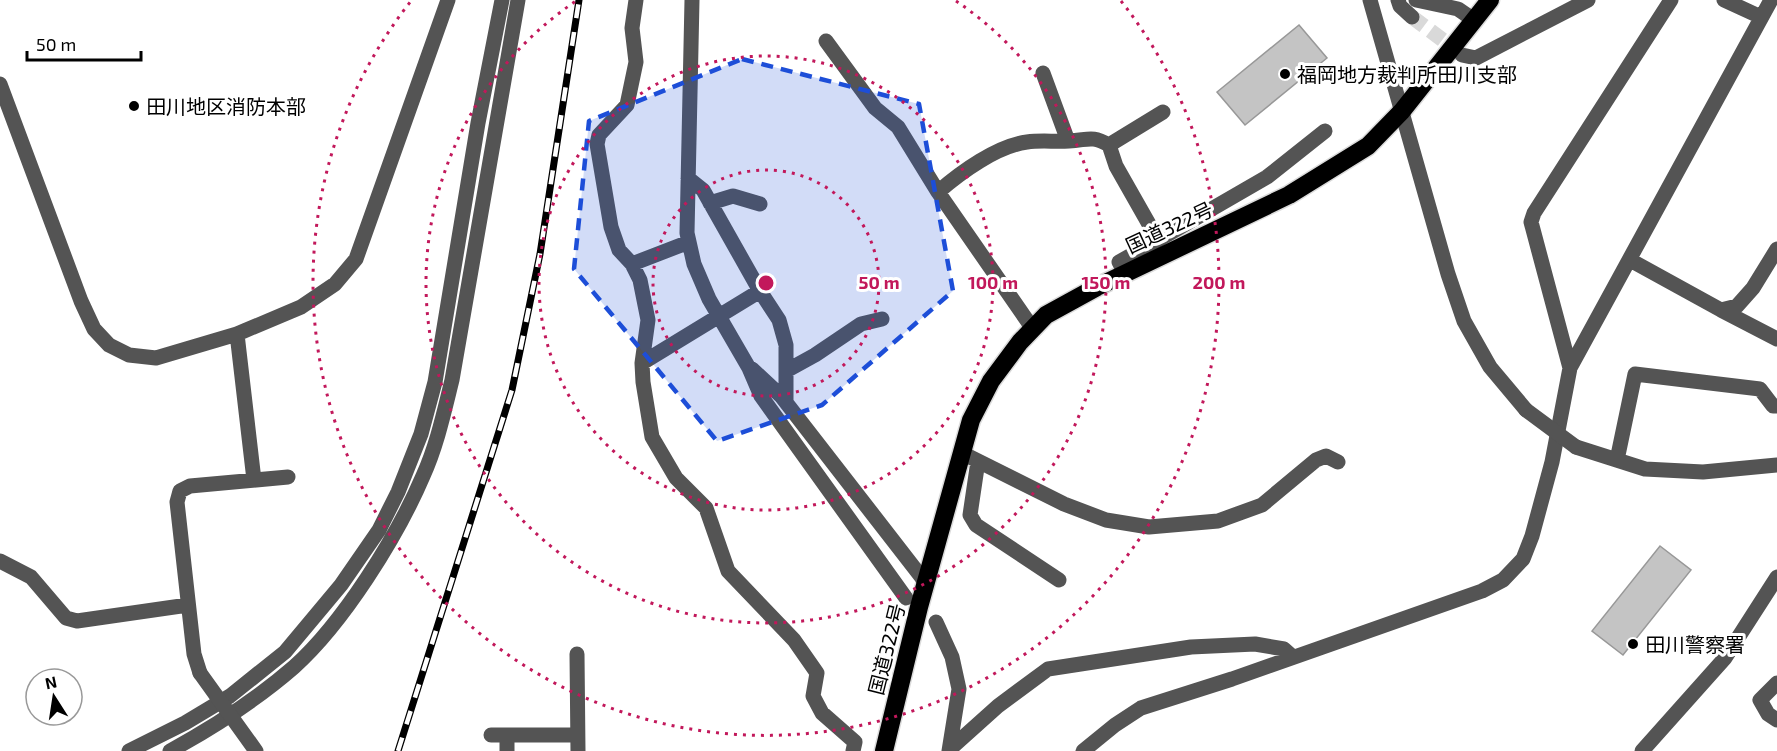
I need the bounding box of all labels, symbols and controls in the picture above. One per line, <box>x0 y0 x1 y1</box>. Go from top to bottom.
scale bar <box>27 24 141 62</box>
text: 50 m <box>36 33 76 55</box>
place label: 福岡地方裁判所田川支部 <box>1297 62 1517 86</box>
marker: 福岡地方裁判所田川支部 <box>1278 67 1292 81</box>
place label: 田川地区消防本部 <box>146 94 306 118</box>
marker: 田川地区消防本部 <box>127 99 141 113</box>
street label: 国道322号 <box>1122 196 1216 258</box>
text: 50 m <box>858 271 900 293</box>
text: 100 m <box>968 271 1018 293</box>
text: 150 m <box>1082 271 1130 293</box>
text: 200 m <box>1193 271 1245 293</box>
centre of rings <box>756 273 776 293</box>
street label: 国道322号 <box>863 601 909 697</box>
place label: 田川警察署 <box>1645 632 1745 656</box>
marker: 田川警察署 <box>1626 637 1640 651</box>
north arrow <box>24 667 84 727</box>
text: N <box>43 671 58 692</box>

